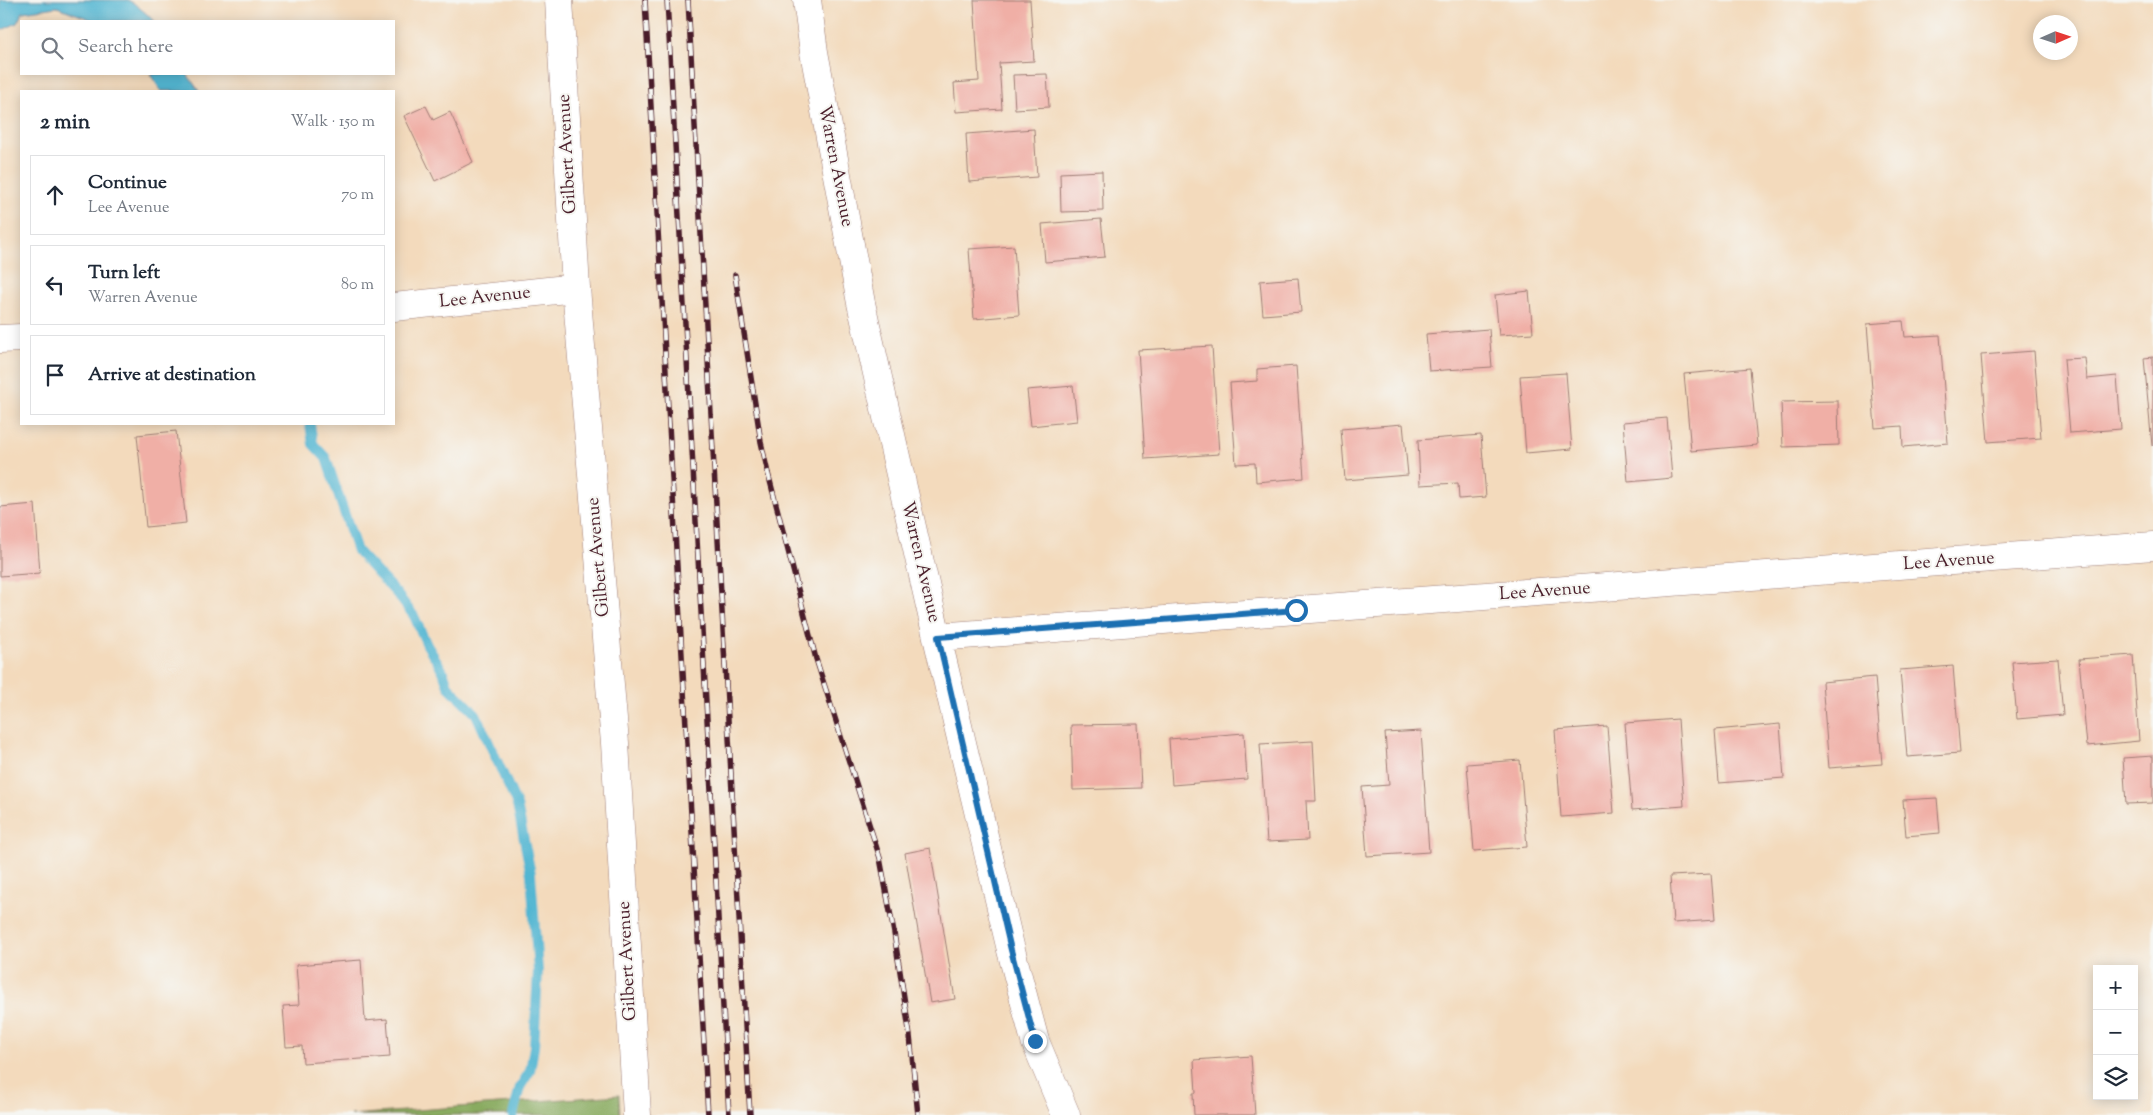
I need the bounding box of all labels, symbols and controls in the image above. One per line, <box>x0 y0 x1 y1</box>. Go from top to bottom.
north arrow <box>2033 15 2078 60</box>
search box <box>20 20 395 75</box>
icon: search <box>38 34 66 62</box>
text: Search here <box>78 34 173 61</box>
street label: Gilbert Avenue <box>552 93 584 215</box>
street label: Warren Avenue <box>810 103 860 229</box>
text: 2 min <box>40 108 90 138</box>
text: Walk · 150 m <box>291 111 375 134</box>
text: Continue <box>88 170 167 197</box>
icon: ahead <box>41 181 69 209</box>
text: 70 m <box>341 184 374 207</box>
text: Lee Avenue <box>88 197 169 220</box>
text: Turn left <box>88 260 160 287</box>
icon: left <box>41 271 69 299</box>
text: 80 m <box>341 274 374 297</box>
street label: Lee Avenue <box>438 280 532 316</box>
text: Warren Avenue <box>88 287 198 310</box>
icon: arrive <box>41 361 69 389</box>
text: Arrive at destination <box>88 362 256 389</box>
street label: Gilbert Avenue <box>581 496 617 618</box>
street label: Warren Avenue <box>893 499 947 625</box>
street label: Lee Avenue <box>1902 546 1996 578</box>
street label: Lee Avenue <box>1498 576 1592 608</box>
route start <box>1285 599 1308 622</box>
street label: Gilbert Avenue <box>612 900 644 1022</box>
map controls <box>2093 965 2138 1100</box>
button: + <box>2093 965 2138 1010</box>
button: − <box>2093 1010 2138 1055</box>
route end <box>1024 1030 1047 1053</box>
button: layers <box>2093 1055 2138 1100</box>

